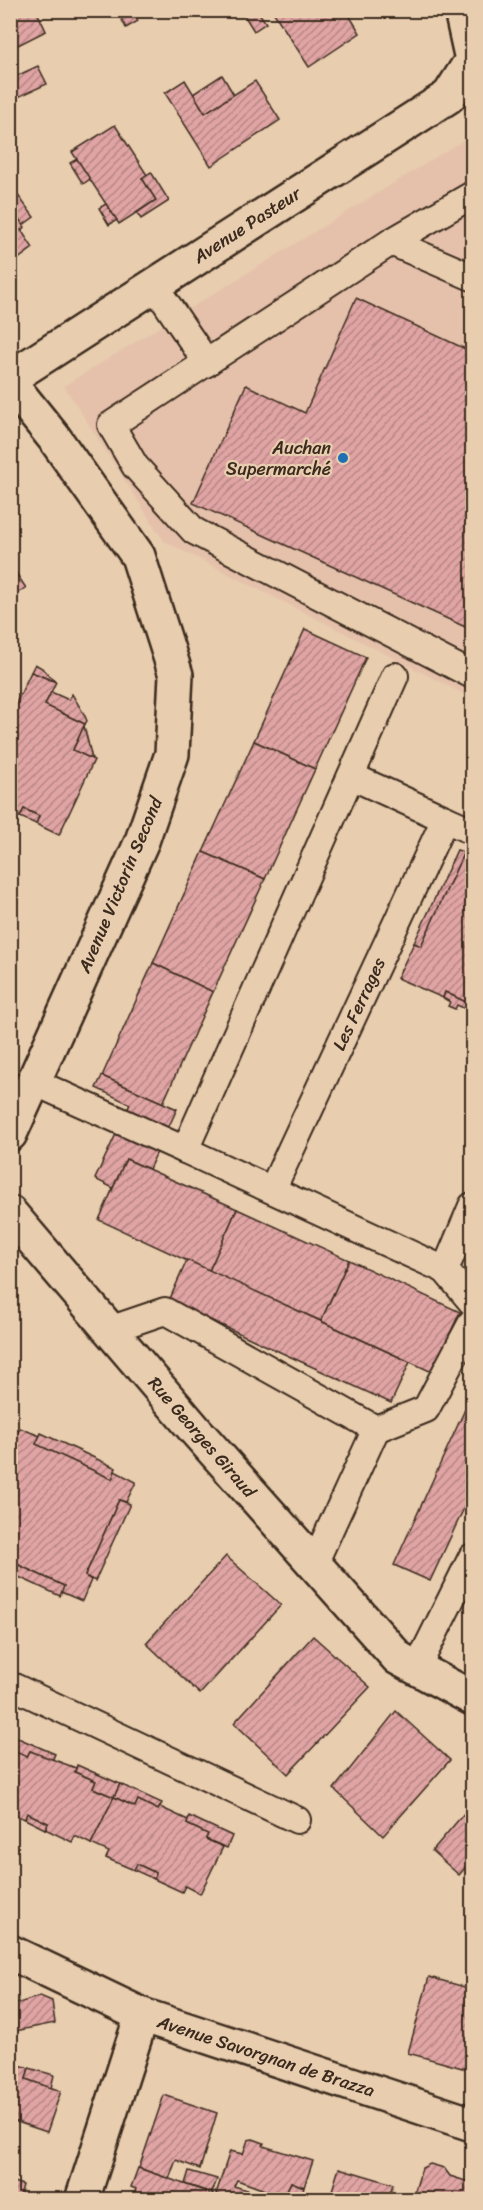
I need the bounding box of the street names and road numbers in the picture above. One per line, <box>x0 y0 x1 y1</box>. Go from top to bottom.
street label: Avenue Pasteur <box>186 177 309 273</box>
street label: Avenue Victorin Second <box>68 791 172 979</box>
street label: Les Ferrages <box>323 951 395 1056</box>
street label: Rue Georges Giraud <box>140 1369 265 1506</box>
street label: Avenue Savorgnan de Brazza <box>152 2005 379 2106</box>

